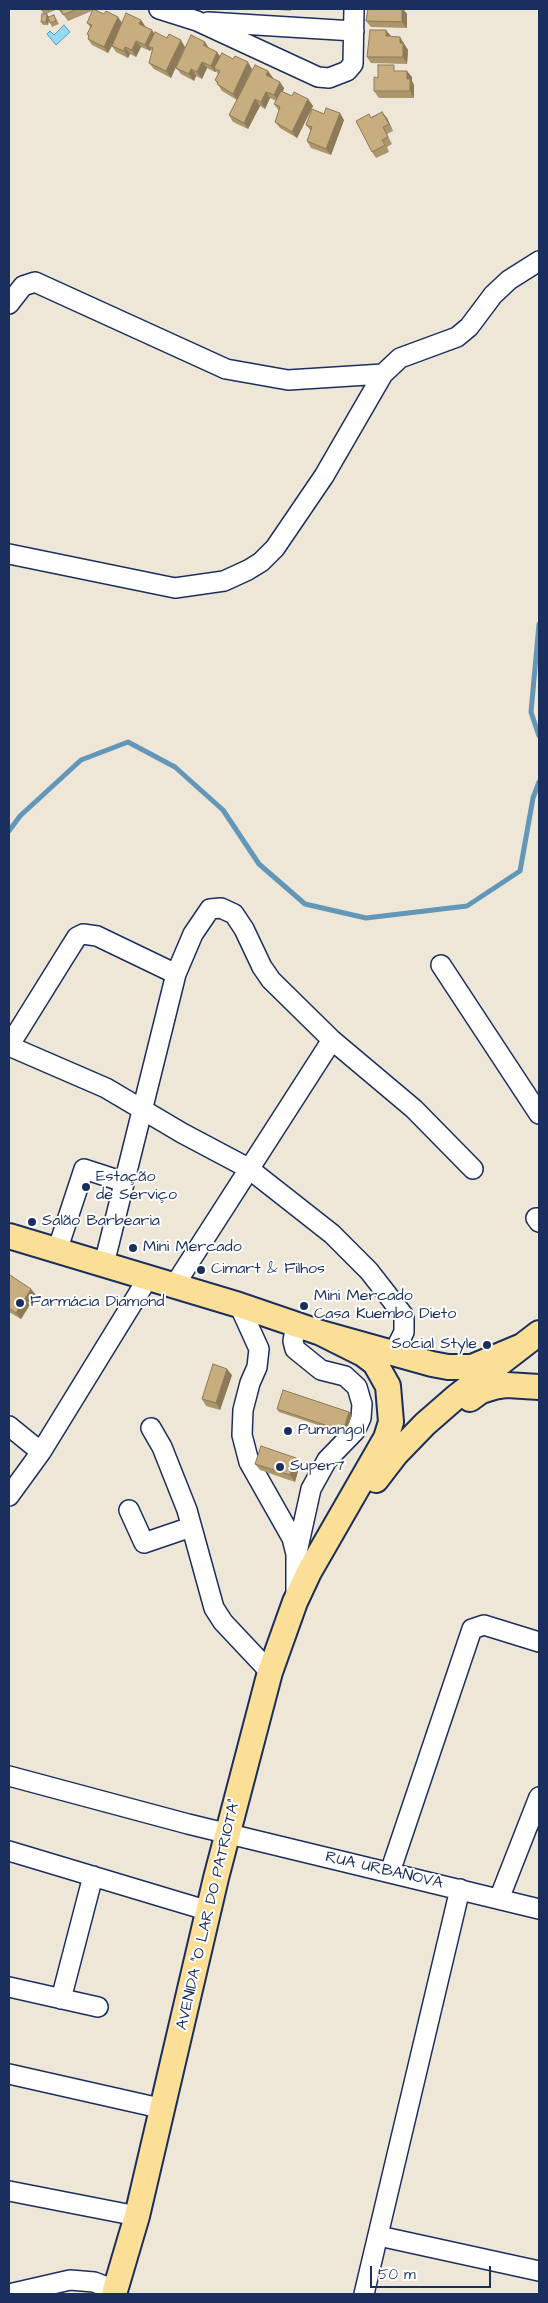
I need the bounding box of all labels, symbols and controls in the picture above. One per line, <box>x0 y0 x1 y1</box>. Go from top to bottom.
place label: Estação de Serviço <box>96 1168 177 1206</box>
marker: Estação de Serviço <box>80 1181 92 1193</box>
place label: Salão Barbearia <box>42 1212 160 1232</box>
marker: Salão Barbearia <box>26 1216 38 1228</box>
place label: Mini Mercado <box>143 1238 242 1258</box>
marker: Mini Mercado <box>127 1242 139 1254</box>
place label: Cimart & Filhos <box>211 1260 325 1280</box>
marker: Cimart & Filhos <box>195 1264 207 1276</box>
place label: Mini Mercado Casa Kuembo Dieto <box>314 1287 456 1325</box>
place label: Farmácia Diamond <box>30 1293 164 1313</box>
marker: Farmácia Diamond <box>14 1297 26 1309</box>
marker: Mini Mercado Casa Kuembo Dieto <box>298 1300 310 1312</box>
place label: Social Style <box>391 1335 477 1355</box>
marker: Social Style <box>481 1339 493 1351</box>
place label: Pumangol <box>298 1421 365 1441</box>
marker: Pumangol <box>282 1425 294 1437</box>
place label: Super7 <box>290 1457 345 1477</box>
marker: Super7 <box>274 1461 286 1473</box>
street label: AVENIDA "O LAR DO PATRIOTA" <box>173 1798 245 2032</box>
street label: RUA URBANOVA <box>323 1848 445 1894</box>
scale bar <box>373 2256 494 2288</box>
text: 50 m <box>378 2264 416 2285</box>

